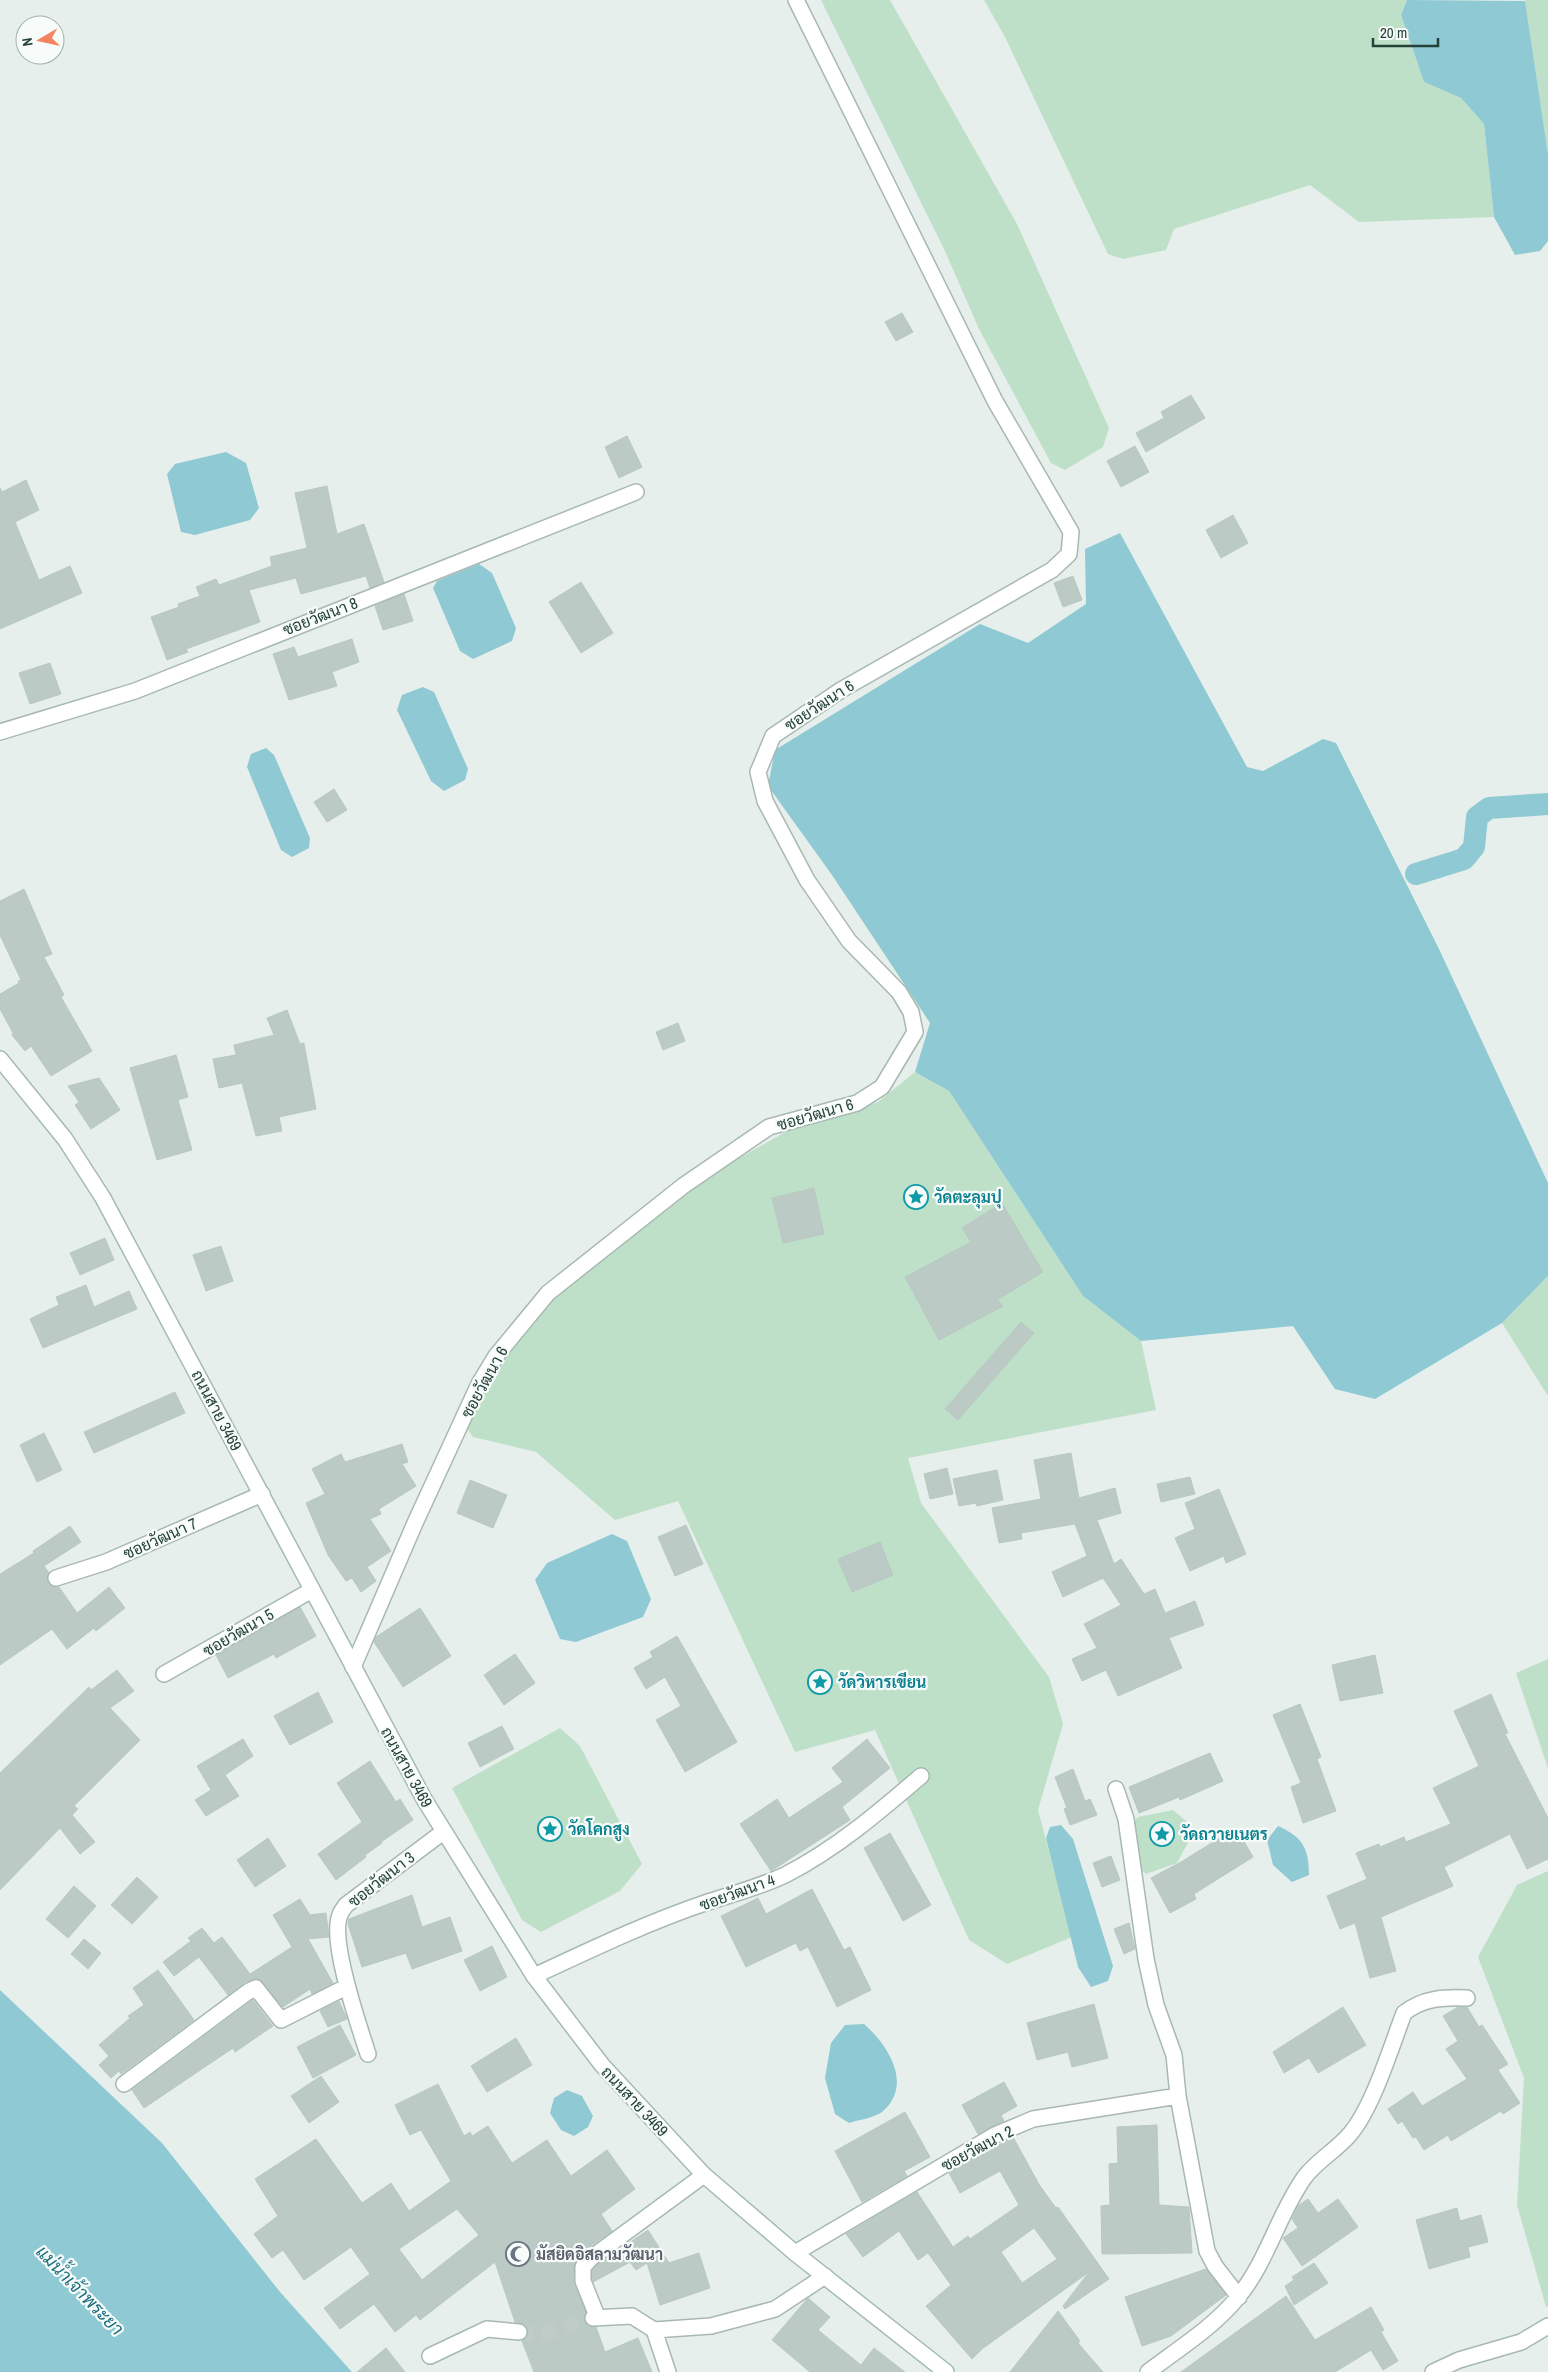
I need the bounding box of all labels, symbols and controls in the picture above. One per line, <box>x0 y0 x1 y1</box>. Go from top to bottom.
north arrow <box>15 15 65 65</box>
scale bar <box>1373 15 1438 47</box>
text: 20 m <box>1380 22 1407 43</box>
text: N <box>18 37 37 48</box>
street label: ซอยวัฒนา 8 <box>279 592 361 640</box>
street label: ซอยวัฒนา 6 <box>780 674 858 736</box>
street label: ซอยวัฒนา 6 <box>774 1093 856 1135</box>
place icon: วัดตะลุมปุ <box>903 1184 929 1210</box>
place label: วัดตะลุมปุ <box>934 1186 1002 1209</box>
street label: ซอยวัฒนา 6 <box>455 1342 513 1422</box>
street label: ถนนสาย 3469 <box>186 1366 248 1454</box>
street label: ซอยวัฒนา 7 <box>120 1512 200 1564</box>
street label: ซอยวัฒนา 5 <box>198 1603 278 1661</box>
place icon: วัดวิหารเขียน <box>807 1669 833 1695</box>
place label: วัดวิหารเขียน <box>838 1671 927 1693</box>
street label: ถนนสาย 3469 <box>376 1723 438 1811</box>
place icon: วัดโคกสูง <box>537 1816 563 1842</box>
place label: วัดโคกสูง <box>568 1818 630 1842</box>
place icon: วัดถวายเนตร <box>1149 1821 1175 1847</box>
place label: วัดถวายเนตร <box>1180 1823 1268 1845</box>
street label: ซอยวัฒนา 3 <box>343 1846 419 1912</box>
street label: ซอยวัฒนา 4 <box>696 1868 778 1916</box>
street label: ถนนสาย 3469 <box>597 2061 673 2141</box>
street label: ซอยวัฒนา 2 <box>937 2120 1017 2176</box>
water label: แม่น้ำเจ้าพระยา <box>31 2237 132 2341</box>
mosque icon: มัสยิดอิสลามวัฒนา <box>505 2241 531 2267</box>
place label: มัสยิดอิสลามวัฒนา <box>536 2243 663 2265</box>

